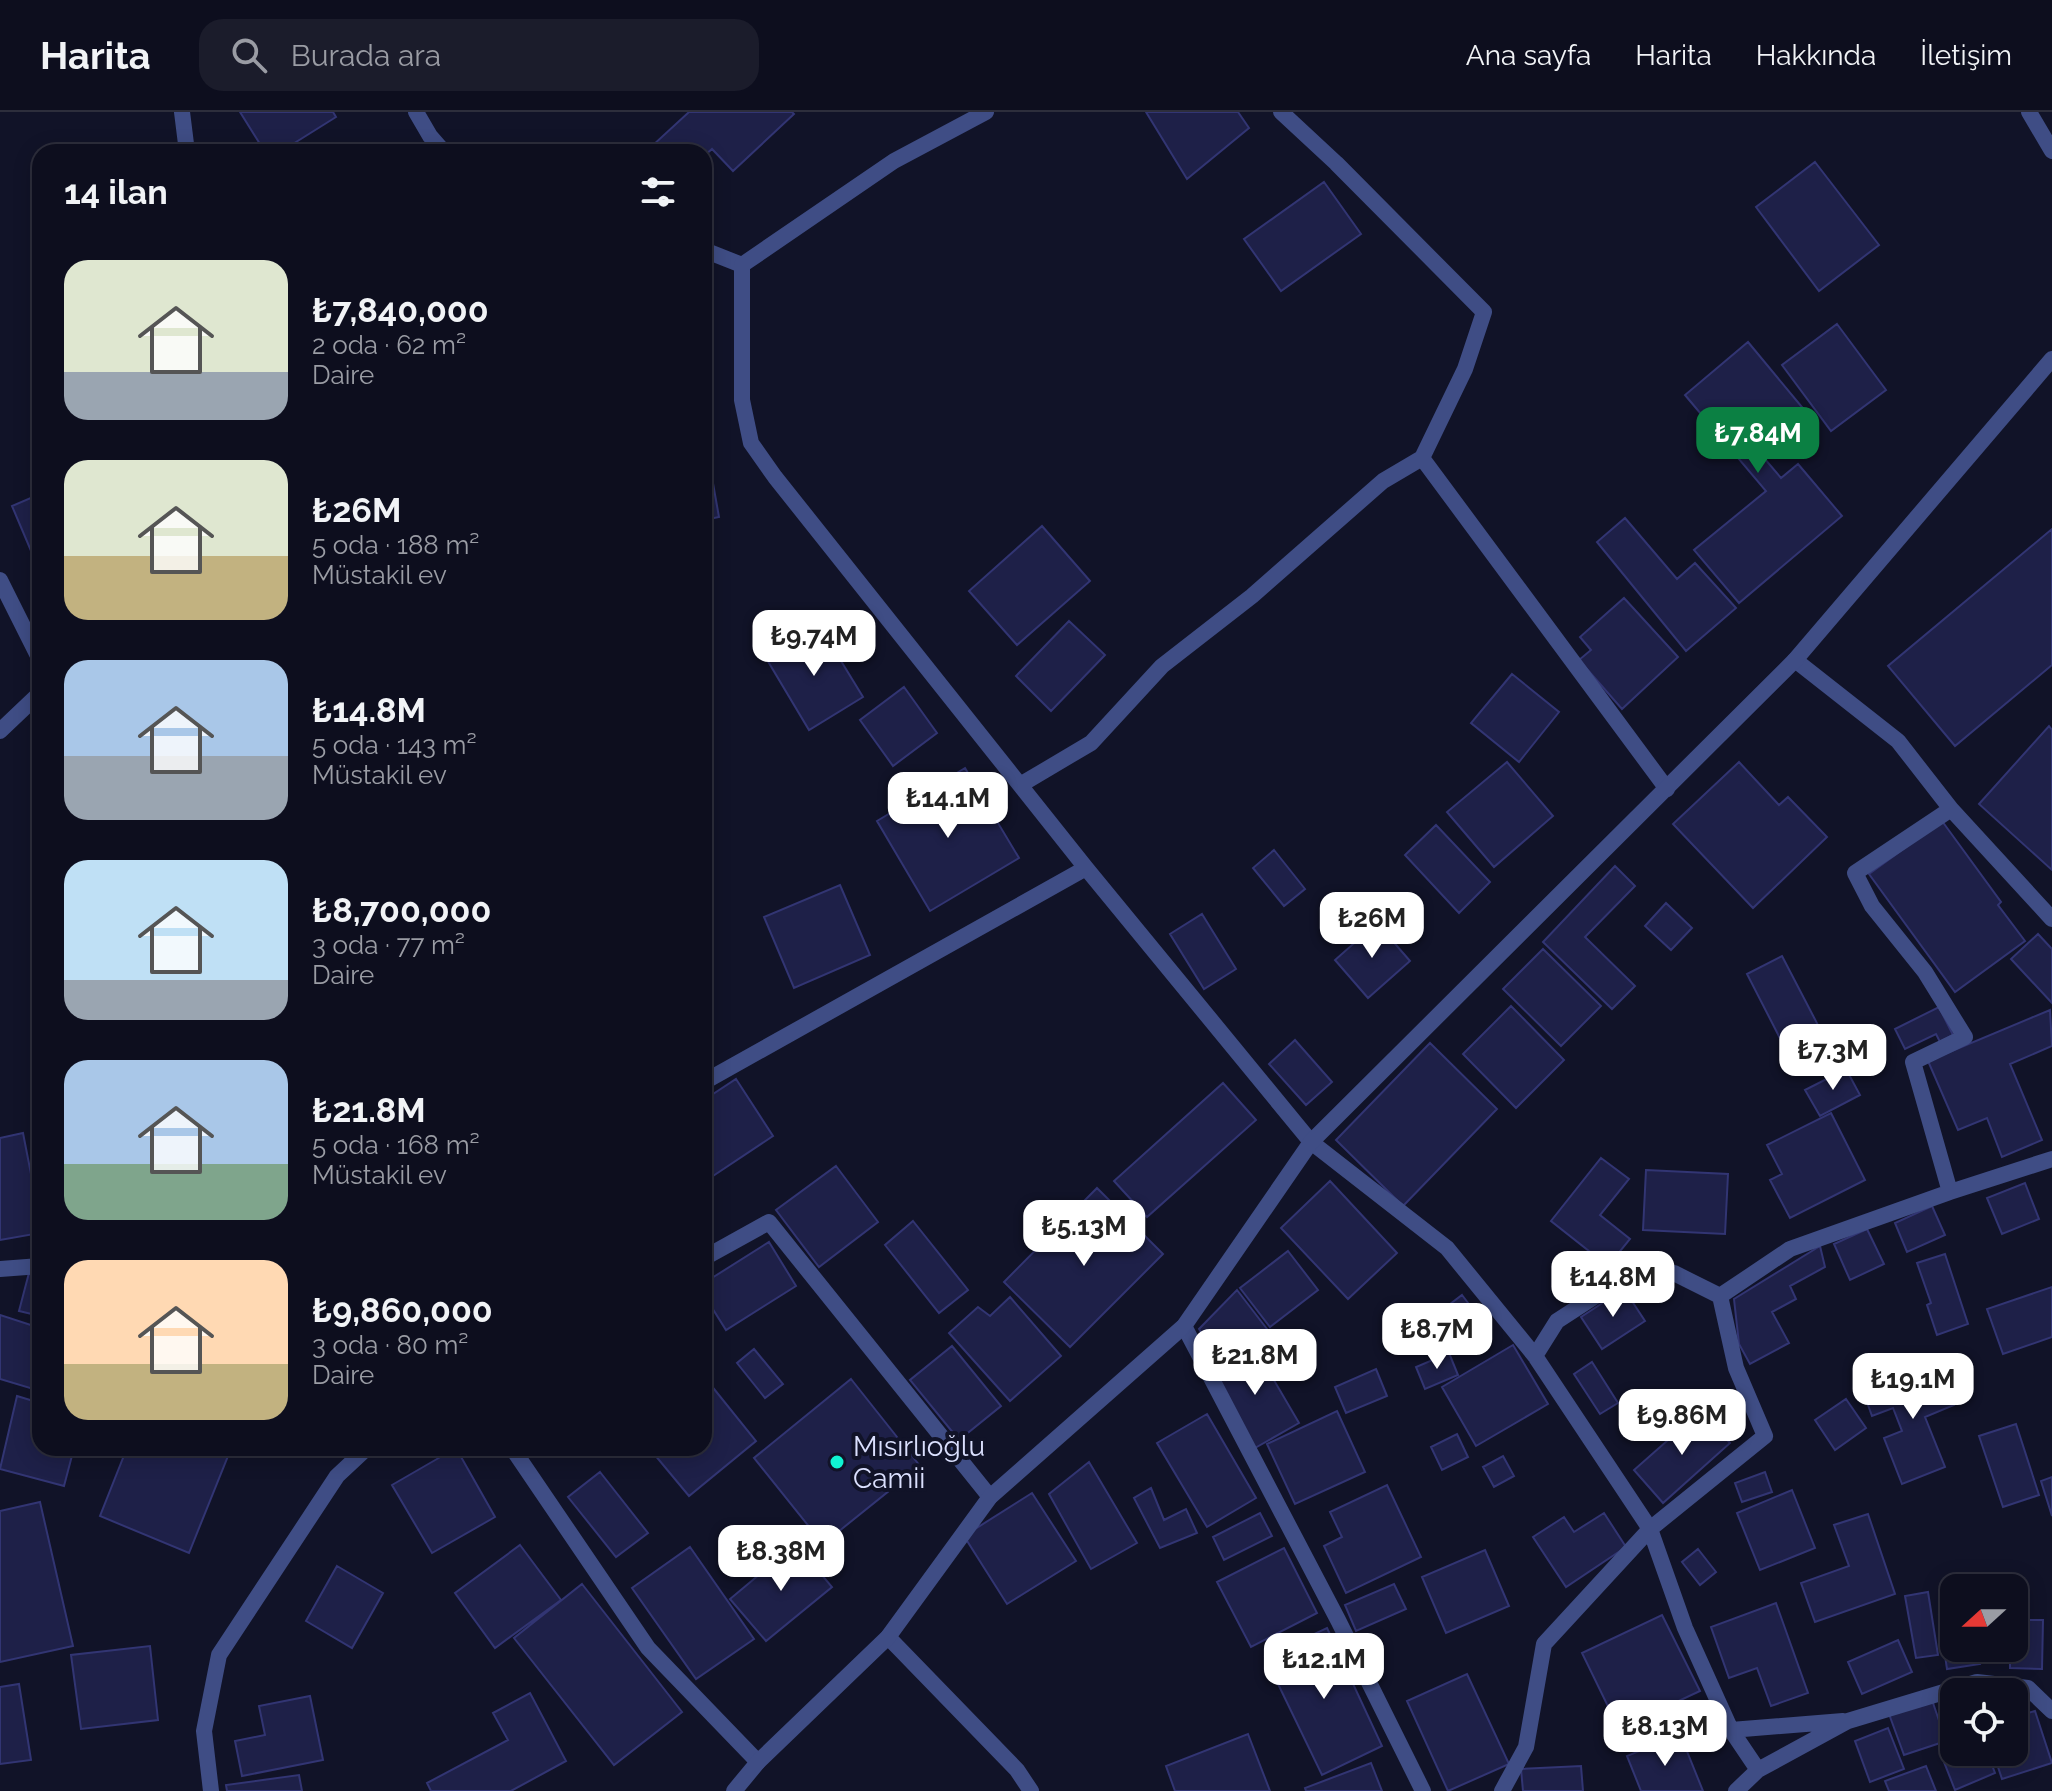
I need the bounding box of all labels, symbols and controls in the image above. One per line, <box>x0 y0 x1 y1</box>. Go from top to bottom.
search box <box>199 19 759 91</box>
text: Harita <box>40 33 151 78</box>
icon: search <box>227 33 271 77</box>
text: Burada ara <box>291 38 441 73</box>
text: Ana sayfa <box>1466 39 1591 72</box>
text: Harita <box>1635 39 1712 72</box>
text: Hakkında <box>1756 39 1876 72</box>
text: İletişim <box>1920 39 2012 72</box>
icon: filters <box>636 170 680 214</box>
text: 14 ilan <box>64 172 168 212</box>
text: ₺7,840,000 <box>312 290 489 330</box>
icon: home <box>128 292 224 388</box>
text: 2 oda · 62 m² <box>312 330 466 360</box>
text: Daire <box>312 360 374 390</box>
pin: ₺7.84M <box>1693 407 1823 475</box>
text: ₺7.84M <box>1714 418 1802 448</box>
text: ₺26M <box>312 490 401 530</box>
icon: home <box>128 492 224 588</box>
text: 5 oda · 188 m² <box>312 530 479 560</box>
text: Müstakil ev <box>312 560 447 590</box>
pin: ₺9.74M <box>749 610 879 678</box>
text: ₺9.74M <box>770 621 858 651</box>
text: ₺14.8M <box>312 690 426 730</box>
icon: home <box>128 692 224 788</box>
text: 5 oda · 143 m² <box>312 730 477 760</box>
text: Müstakil ev <box>312 760 447 790</box>
pin: ₺14.1M <box>883 772 1013 840</box>
text: ₺14.1M <box>906 783 990 813</box>
text: ₺8,700,000 <box>312 890 491 930</box>
icon: home <box>128 892 224 988</box>
pin: ₺26M <box>1325 892 1419 960</box>
text: ₺26M <box>1338 903 1406 933</box>
text: 3 oda · 77 m² <box>312 930 465 960</box>
text: Daire <box>312 960 374 990</box>
pin: ₺7.3M <box>1777 1024 1889 1092</box>
text: ₺7.3M <box>1797 1035 1869 1065</box>
text: ₺21.8M <box>312 1090 426 1130</box>
icon: home <box>128 1092 224 1188</box>
text: 5 oda · 168 m² <box>312 1130 480 1160</box>
text: Müstakil ev <box>312 1160 447 1190</box>
pin: ₺5.13M <box>1019 1200 1149 1268</box>
text: ₺5.13M <box>1041 1211 1127 1241</box>
pin: ₺14.8M <box>1548 1251 1678 1319</box>
text: ₺14.8M <box>1569 1262 1657 1292</box>
text: ₺9,860,000 <box>312 1290 493 1330</box>
icon: home <box>128 1292 224 1388</box>
pin: ₺8.7M <box>1381 1303 1493 1371</box>
text: ₺8.7M <box>1400 1314 1474 1344</box>
pin: ₺21.8M <box>1190 1329 1320 1397</box>
text: 3 oda · 80 m² <box>312 1330 468 1360</box>
text: ₺21.8M <box>1212 1340 1299 1370</box>
pin: ₺19.1M <box>1848 1353 1978 1421</box>
text: Daire <box>312 1360 374 1390</box>
text: ₺19.1M <box>1871 1364 1955 1394</box>
pin: ₺9.86M <box>1617 1389 1747 1457</box>
text: ₺9.86M <box>1637 1400 1727 1430</box>
place label: Mısırlıoğlu Camii <box>853 1430 985 1495</box>
marker: Mısırlıoğlu Camii <box>828 1453 846 1471</box>
pin: ₺8.38M <box>716 1525 846 1593</box>
text: ₺8.38M <box>736 1536 826 1566</box>
north arrow <box>1940 1574 2028 1662</box>
map controls <box>1940 1574 2028 1766</box>
pin: ₺12.1M <box>1259 1633 1389 1701</box>
text: ₺12.1M <box>1282 1644 1366 1674</box>
button: locate <box>1940 1678 2028 1766</box>
pin: ₺8.13M <box>1600 1700 1730 1768</box>
text: ₺8.13M <box>1622 1711 1708 1741</box>

